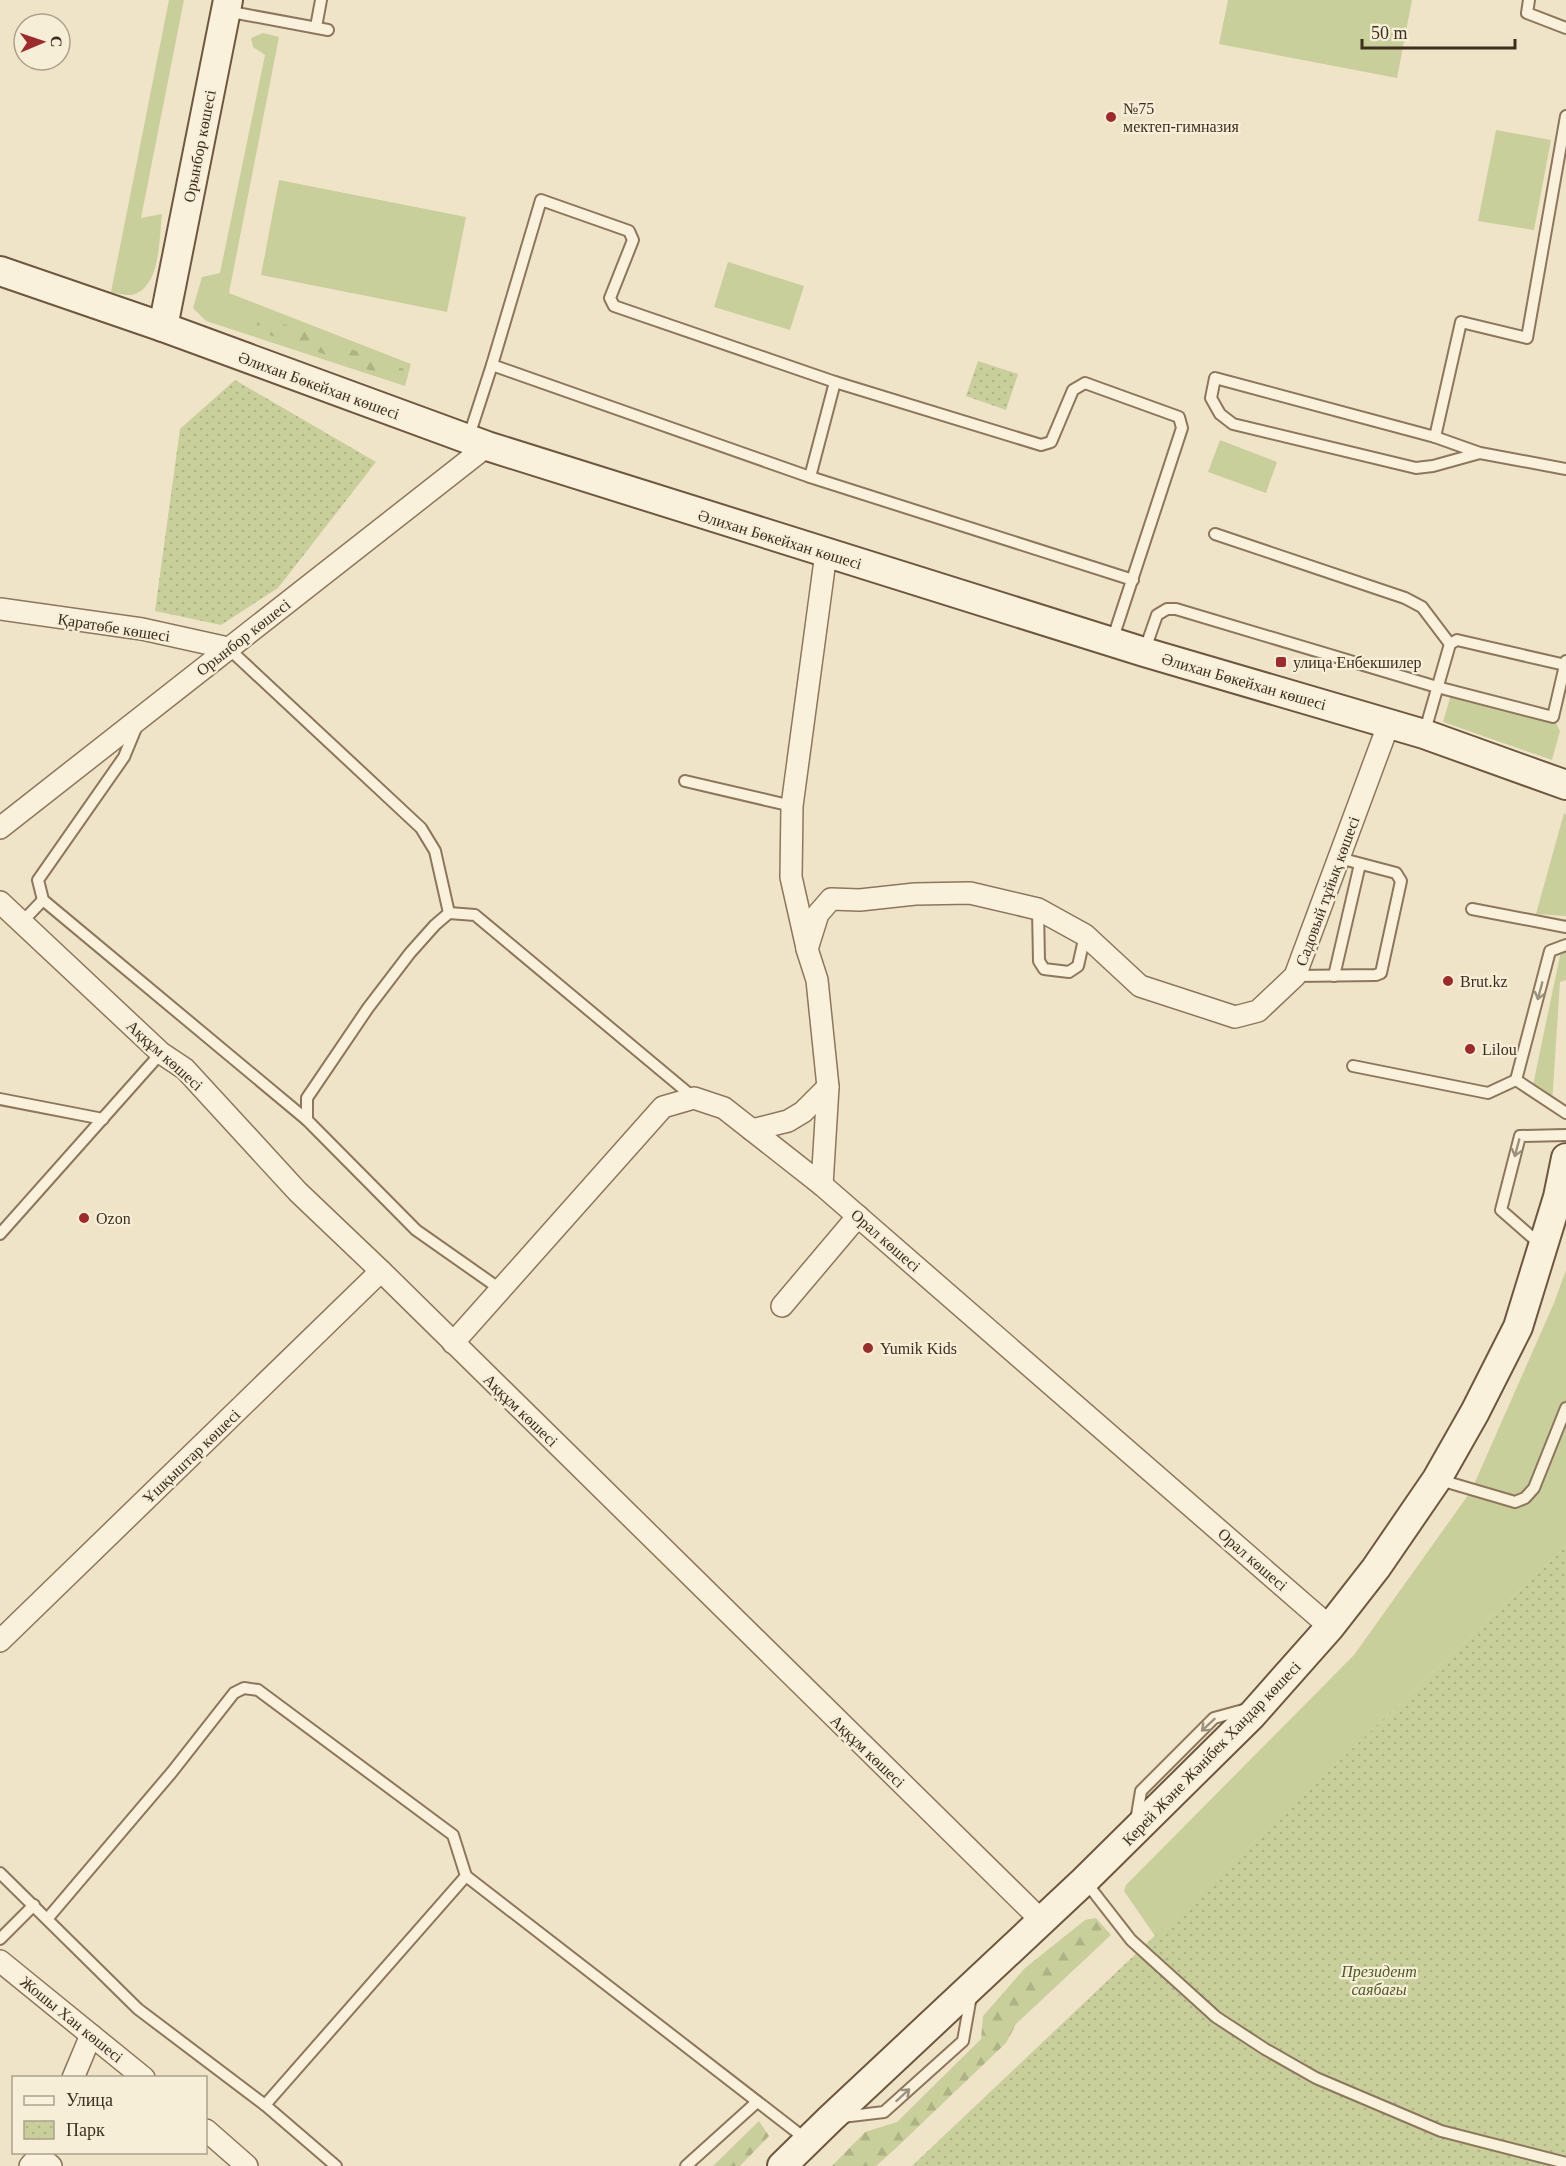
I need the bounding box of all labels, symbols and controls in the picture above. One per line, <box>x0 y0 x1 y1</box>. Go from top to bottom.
north arrow <box>12 12 72 72</box>
scale bar <box>1362 12 1515 50</box>
text: 50 m <box>1371 23 1408 43</box>
text: С <box>48 35 65 48</box>
street label: Орынбор көшесі <box>180 88 220 204</box>
place label: №75 мектеп-гимназия <box>1123 100 1240 135</box>
marker: №75 мектеп-гимназия <box>1104 110 1118 124</box>
street label: Әлихан Бөкейхан көшесі <box>236 348 402 423</box>
street label: Әлихан Бөкейхан көшесі <box>696 506 864 573</box>
street label: Орынбор көшесі <box>193 595 295 680</box>
street label: Қаратөбе көшесі <box>56 610 172 646</box>
street label: Әлихан Бөкейхан көшесі <box>1160 650 1329 713</box>
place label: улица Енбекшилер <box>1293 654 1422 672</box>
marker: улица Енбекшилер <box>1274 655 1288 669</box>
street label: Садовый тұйық көшесі <box>1292 814 1364 969</box>
place label: Brut.kz <box>1460 973 1508 990</box>
marker: Brut.kz <box>1441 974 1455 988</box>
one-way arrow <box>1533 981 1545 1000</box>
street label: Аққұм көшесі <box>122 1017 207 1095</box>
place label: Lilou <box>1482 1041 1517 1058</box>
marker: Lilou <box>1463 1042 1477 1056</box>
one-way arrow <box>1510 1138 1522 1157</box>
street label: Орал көшесі <box>847 1206 924 1276</box>
place label: Ozon <box>96 1210 131 1227</box>
marker: Ozon <box>77 1211 91 1225</box>
place label: Yumik Kids <box>880 1340 957 1357</box>
marker: Yumik Kids <box>861 1341 875 1355</box>
street label: Аққұм көшесі <box>479 1371 562 1451</box>
street label: Ұшқыштар көшесі <box>139 1405 244 1508</box>
street label: Орал көшесі <box>1214 1525 1291 1595</box>
street label: Керей Және Жәнібек Хандар көшесі <box>1119 1658 1305 1849</box>
street label: Аққұм көшесі <box>826 1712 909 1792</box>
one-way arrow <box>1200 1718 1215 1732</box>
park label: Президент саябағы <box>1340 1963 1417 1998</box>
street label: Жошы Хан көшесі <box>17 1973 127 2066</box>
legend <box>12 2076 207 2154</box>
one-way arrow <box>895 2088 910 2102</box>
text: Улица <box>66 2090 113 2110</box>
text: Парк <box>66 2120 105 2140</box>

